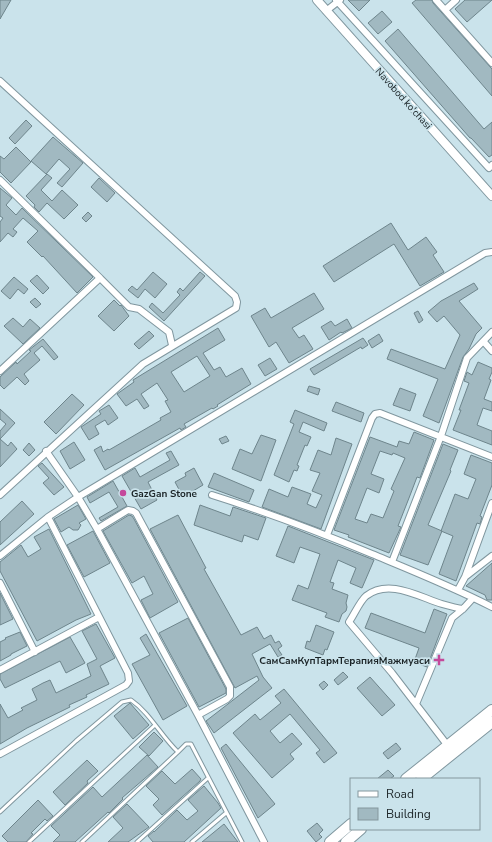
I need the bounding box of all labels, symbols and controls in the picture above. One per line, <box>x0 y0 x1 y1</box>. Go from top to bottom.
street label: Navobod ko'chasi <box>372 65 435 133</box>
place label: GazGan Stone <box>131 487 198 501</box>
marker: GazGan Stone <box>118 488 128 498</box>
place label: СамСамКупТармТерапияМажмуаси <box>259 654 430 668</box>
marker: СамСамКупТармТерапияМажмуаси <box>433 654 445 666</box>
legend <box>350 778 480 830</box>
text: Road <box>386 786 414 802</box>
text: Building <box>386 806 431 822</box>

